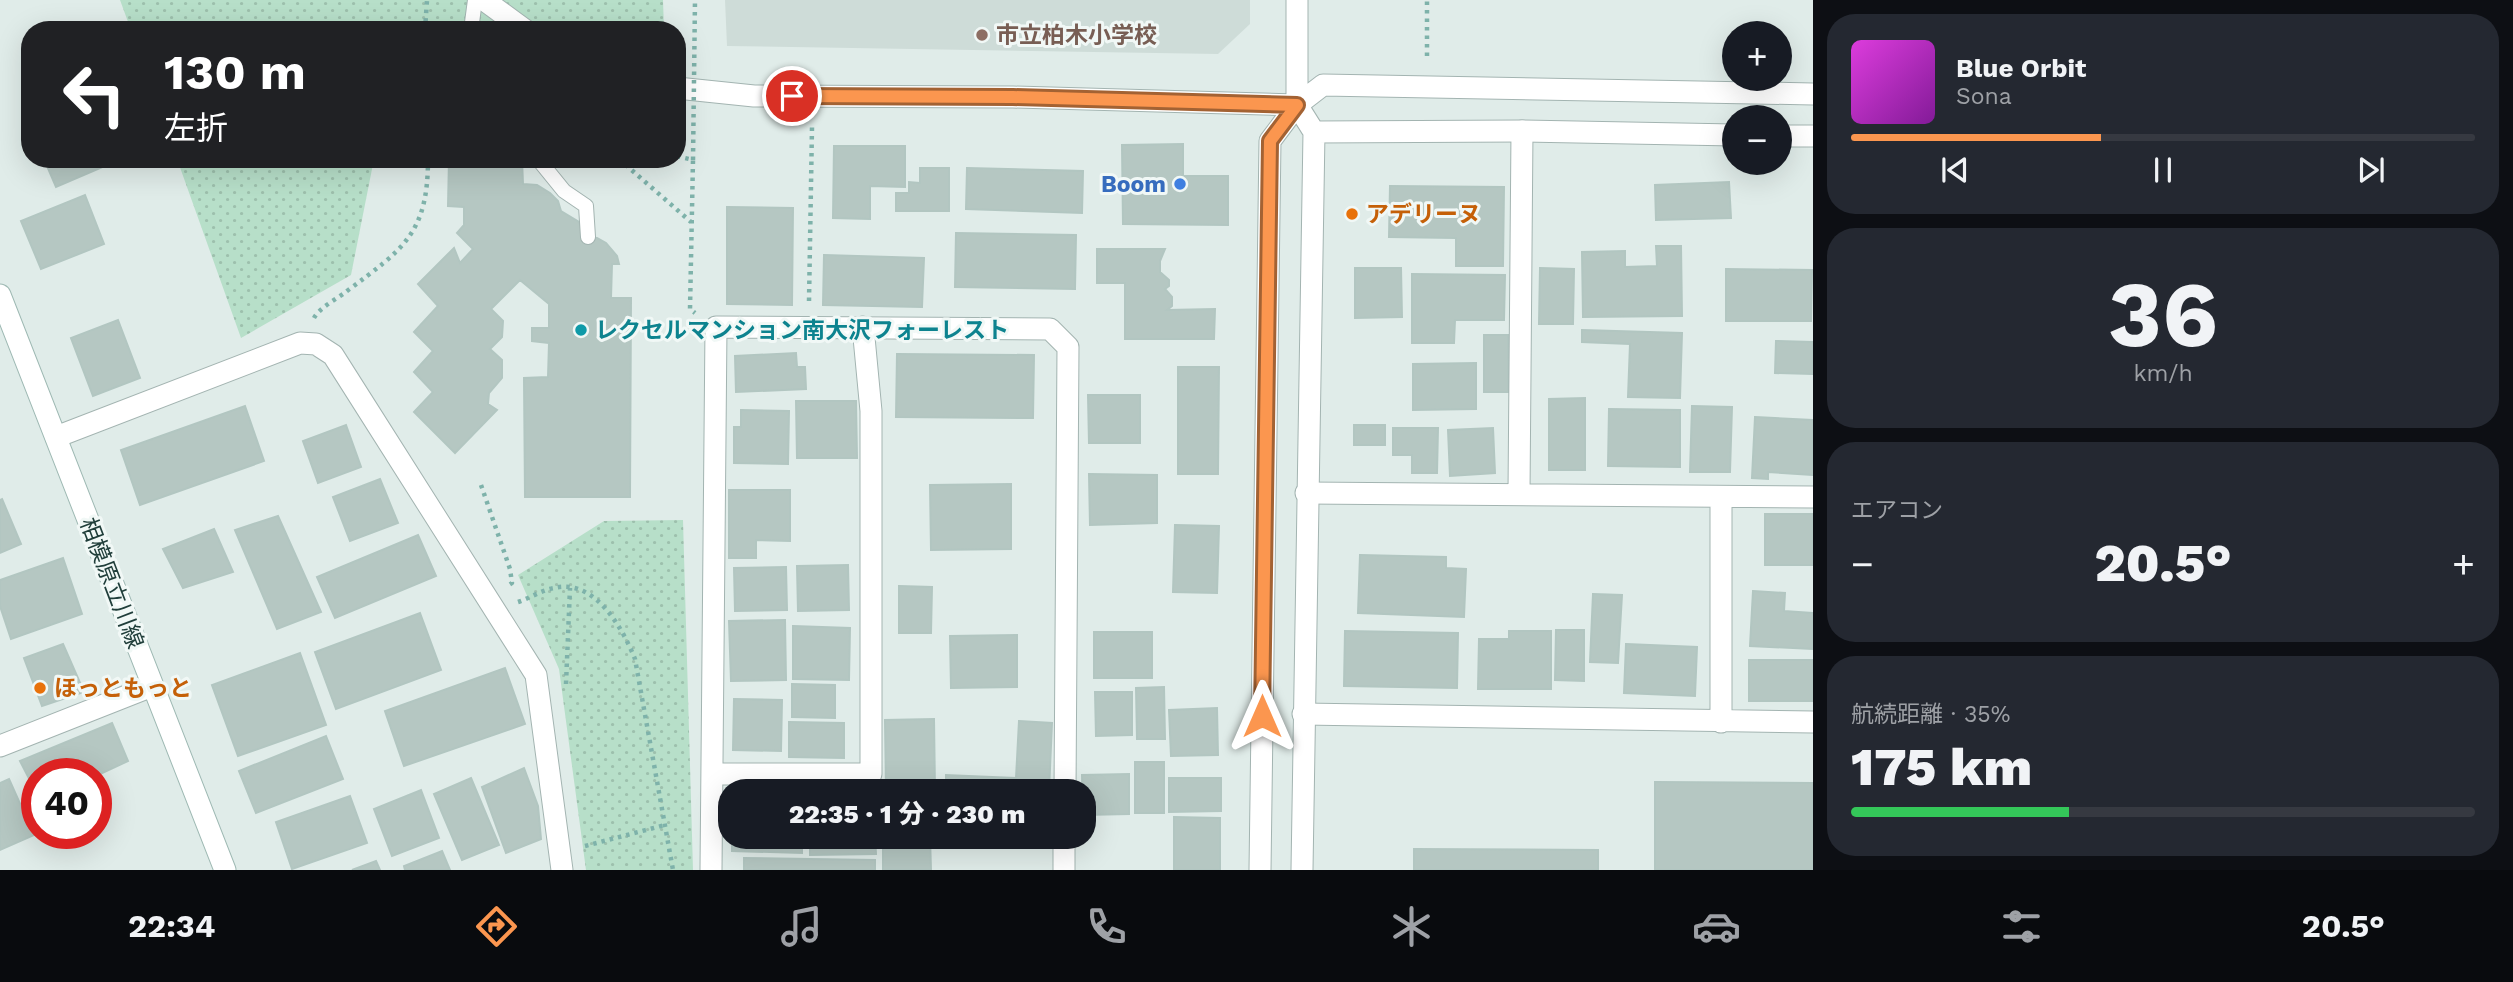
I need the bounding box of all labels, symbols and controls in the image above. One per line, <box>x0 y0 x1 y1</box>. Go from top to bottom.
map controls <box>1722 21 1792 175</box>
button: + <box>1722 21 1792 91</box>
place label: 市立柏木小学校 <box>996 22 1157 49</box>
marker: 市立柏木小学校 <box>974 27 990 43</box>
text: 130 m <box>164 43 306 101</box>
icon: left <box>49 49 140 140</box>
text: Blue Orbit <box>1956 53 2086 83</box>
pin <box>762 66 822 126</box>
icon: arrive <box>773 77 811 115</box>
text: Sona <box>1956 83 2012 110</box>
button: − <box>1722 105 1792 175</box>
text: 左折 <box>164 109 228 147</box>
icon: previous <box>1936 151 1974 189</box>
icon: pause <box>2144 151 2182 189</box>
icon: next <box>2352 151 2390 189</box>
place label: Boom <box>1101 171 1166 198</box>
marker: Boom <box>1172 176 1188 192</box>
place label: アデリーヌ <box>1366 201 1481 228</box>
marker: アデリーヌ <box>1344 206 1360 222</box>
text: 36 <box>2108 261 2218 368</box>
place label: レクセルマンション南大沢フォーレスト <box>595 317 1009 344</box>
marker: レクセルマンション南大沢フォーレスト <box>573 322 589 338</box>
text: km/h <box>2133 360 2193 387</box>
text: エアコン <box>1851 497 1943 524</box>
street label: 相模原立川線 <box>74 514 149 652</box>
text: 20.5° <box>2094 533 2232 594</box>
text: − <box>1851 542 1874 586</box>
text: + <box>2452 542 2475 586</box>
place label: ほっともっと <box>54 675 192 702</box>
position arrow <box>1225 679 1299 753</box>
marker: ほっともっと <box>32 680 48 696</box>
text: 航続距離 · 35% <box>1851 701 2010 728</box>
text: 175 km <box>1851 737 2032 798</box>
speed limit sign: 40 <box>21 758 112 849</box>
text: 22:35 · 1 分 · 230 m <box>789 799 1025 829</box>
icon: directions <box>472 902 521 951</box>
icon: music <box>777 902 826 951</box>
icon: phone <box>1082 902 1131 951</box>
icon: climate <box>1387 902 1436 951</box>
icon: car <box>1692 902 1741 951</box>
icon: filters <box>1997 902 2046 951</box>
text: 22:34 <box>128 907 215 945</box>
text: 20.5° <box>2302 907 2385 945</box>

